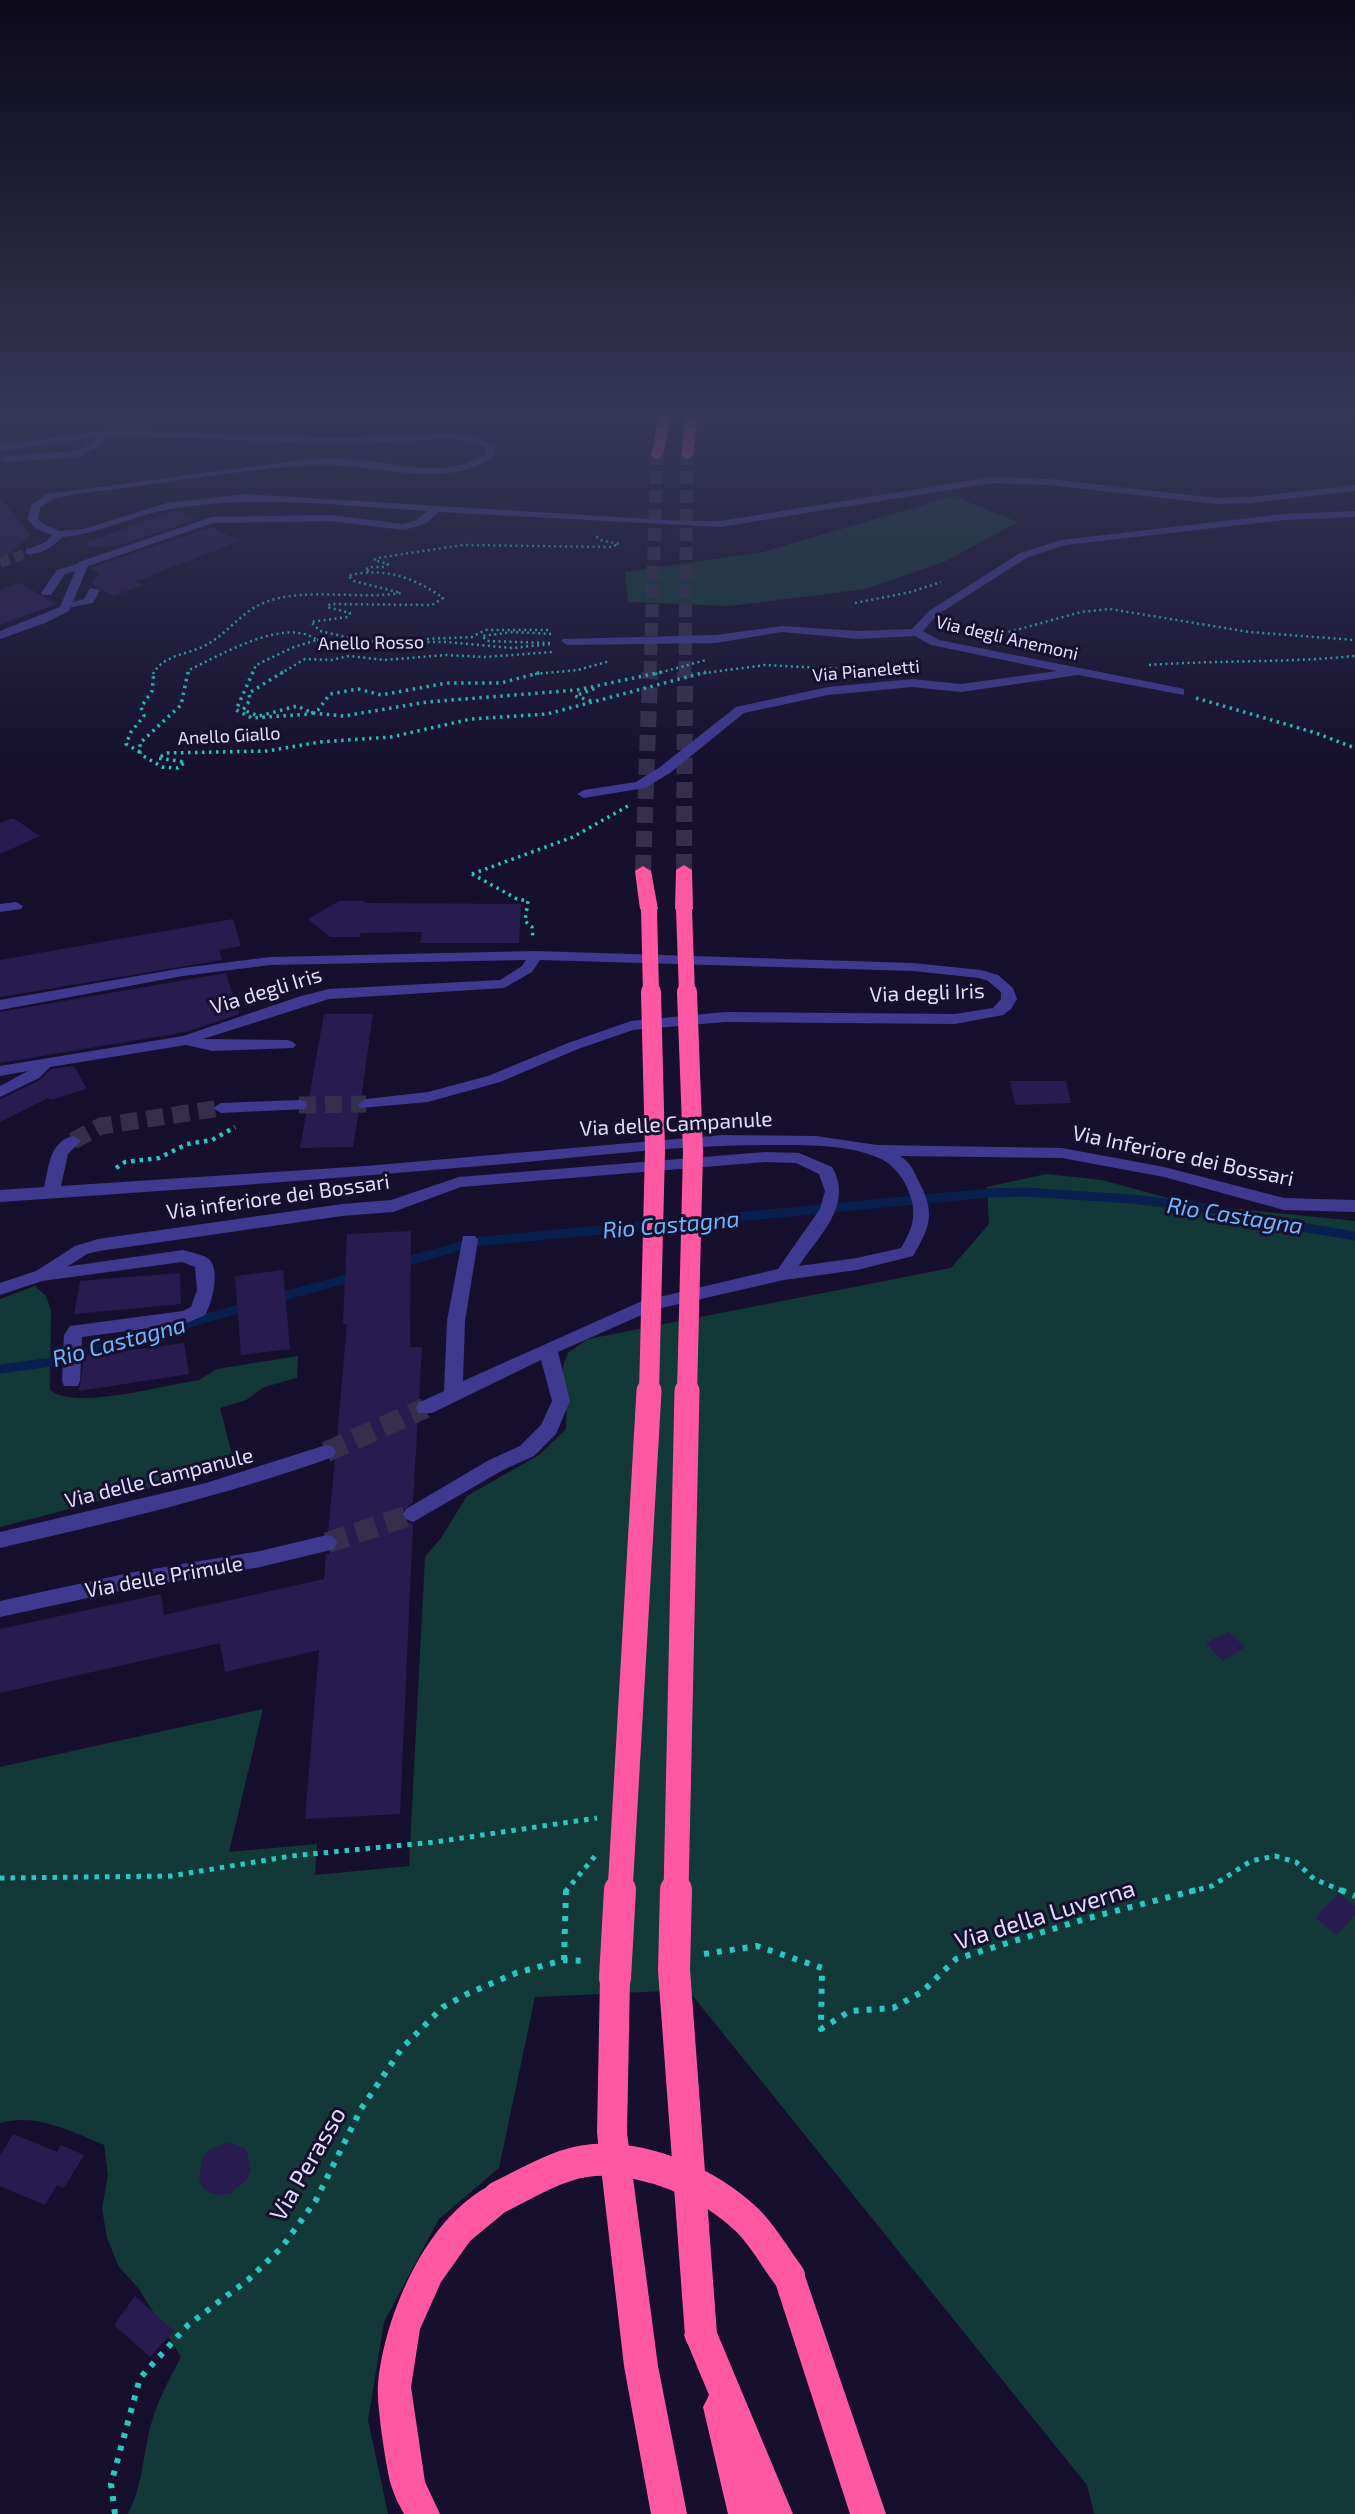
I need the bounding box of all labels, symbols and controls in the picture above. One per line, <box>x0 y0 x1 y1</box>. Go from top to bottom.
street label: Via degli Anemoni <box>934 611 1080 665</box>
street label: Anello Rosso <box>318 631 424 655</box>
street label: Via Pianeletti <box>811 656 921 686</box>
street label: Anello Giallo <box>177 723 281 749</box>
street label: Via degli Iris <box>207 962 325 1020</box>
street label: Via degli Iris <box>869 978 985 1008</box>
street label: Via delle Campanule <box>579 1106 773 1142</box>
street label: Via Inferiore dei Bossari <box>1070 1120 1296 1192</box>
street label: Via inferiore dei Bossari <box>165 1169 391 1225</box>
water label: Rio Castagna <box>1165 1192 1305 1240</box>
water label: Rio Castagna <box>601 1205 741 1245</box>
water label: Rio Castagna <box>49 1311 189 1373</box>
street label: Via delle Campanule <box>62 1442 256 1514</box>
street label: Via delle Primule <box>83 1551 245 1603</box>
street label: Via della Luverna <box>951 1874 1139 1956</box>
street label: Via Perasso <box>264 2102 352 2226</box>

